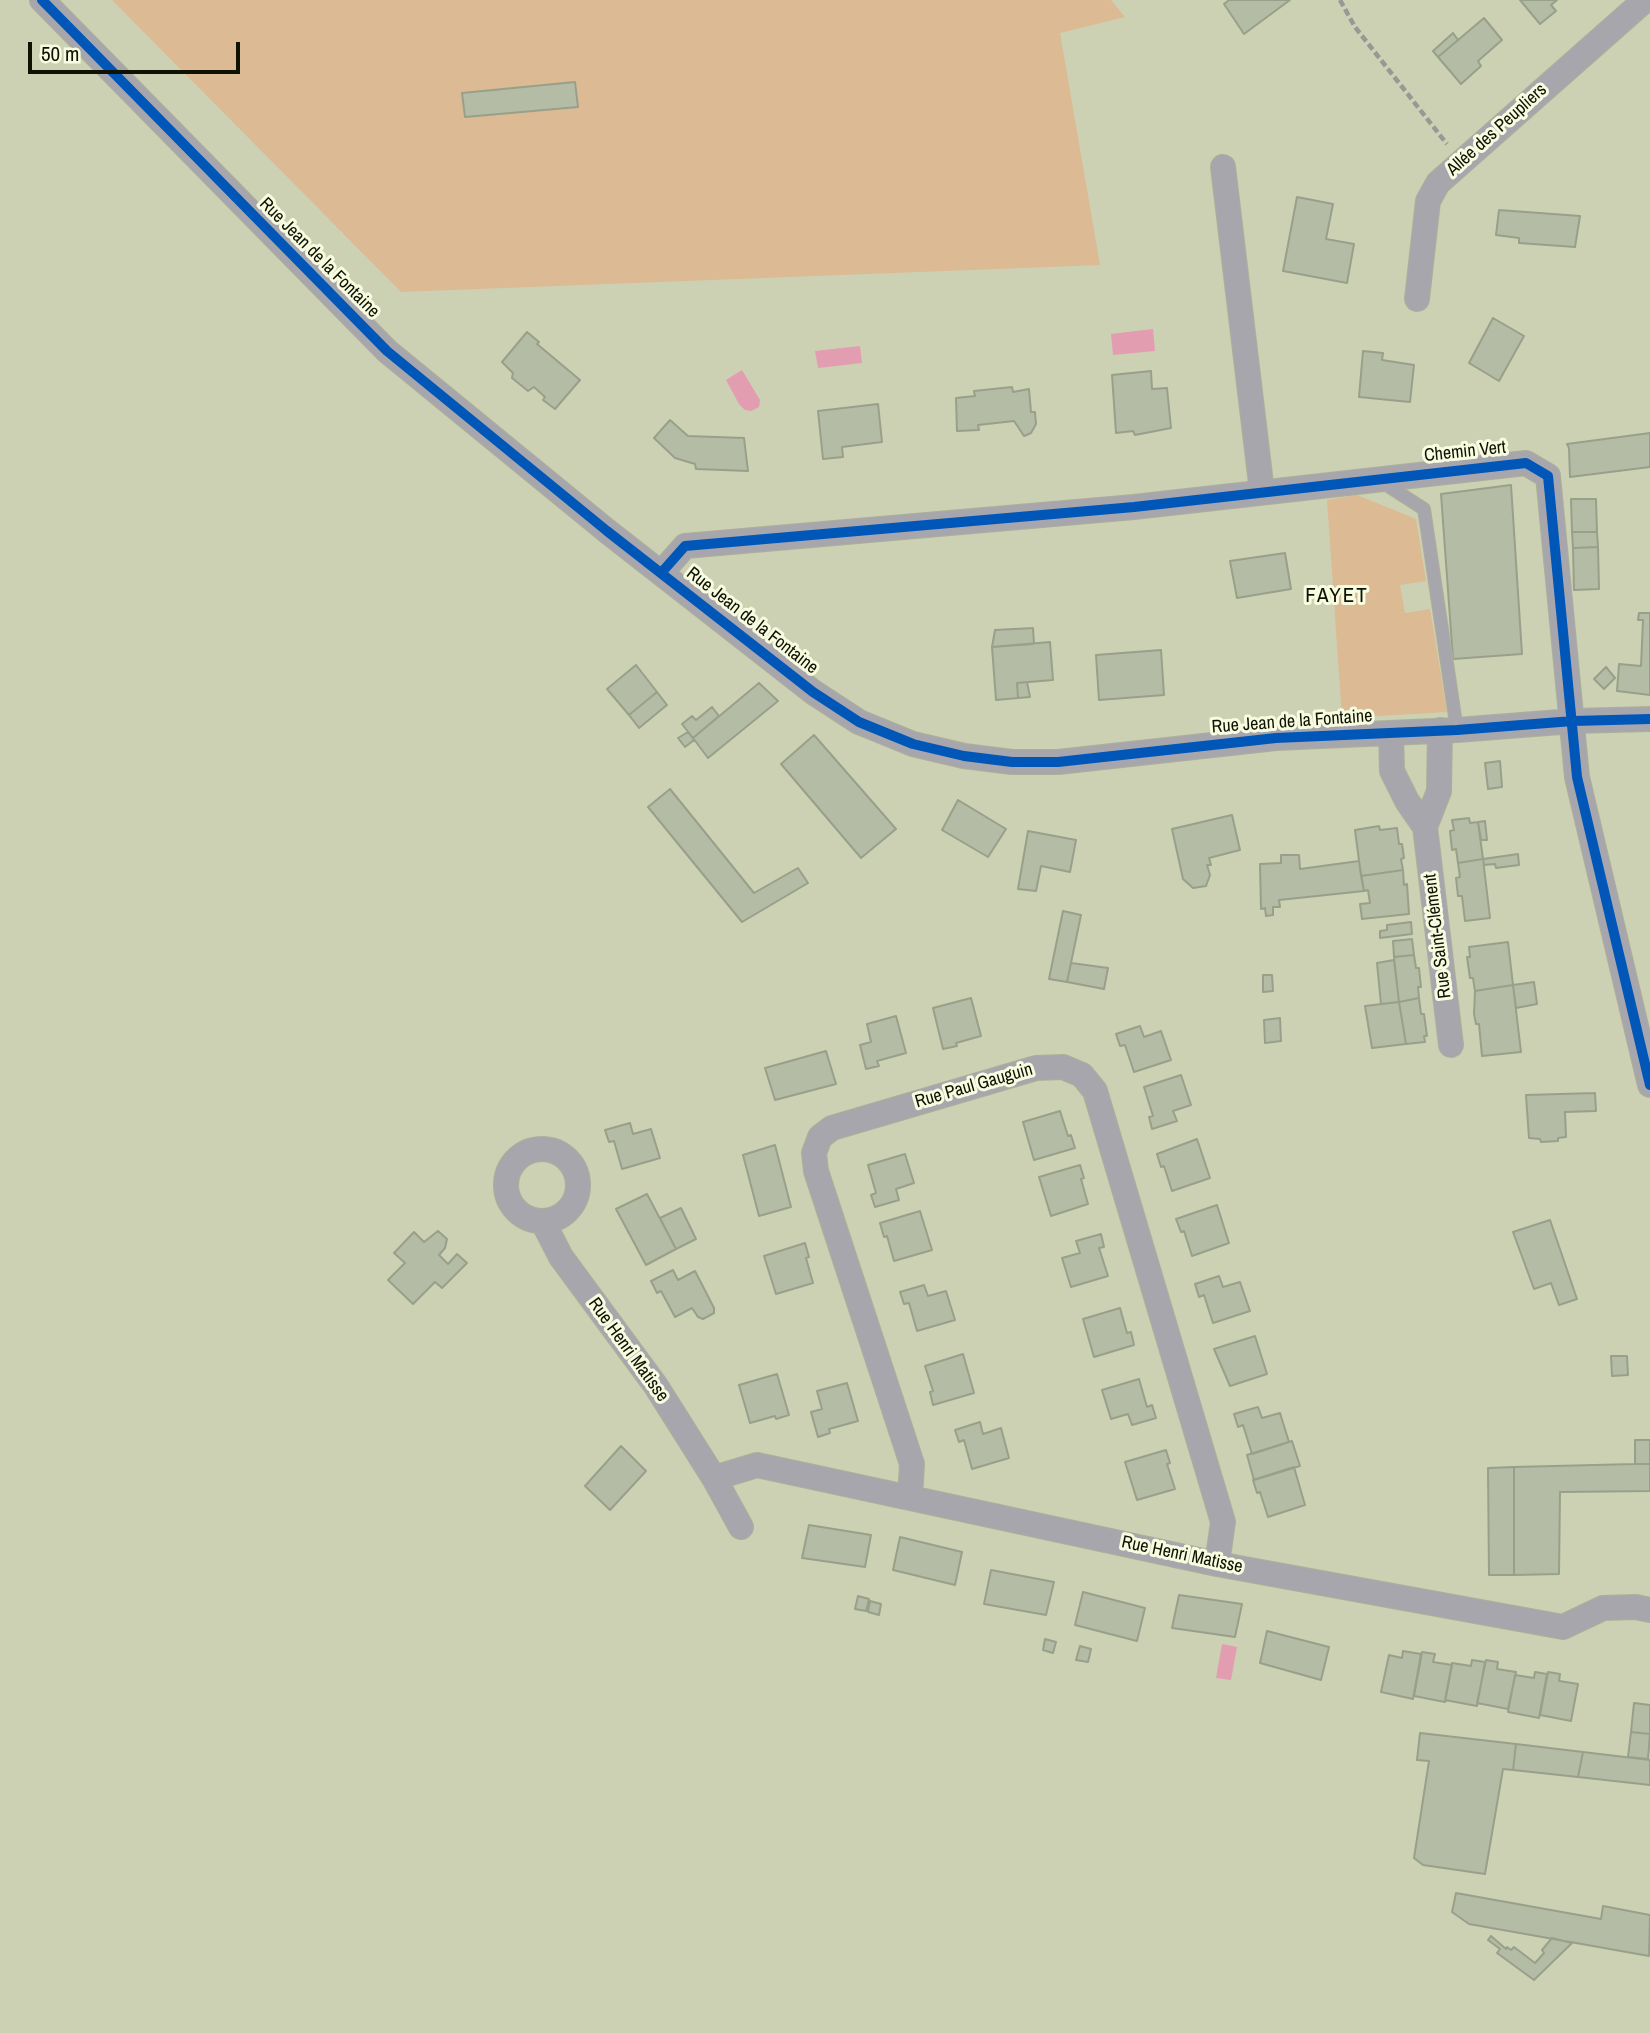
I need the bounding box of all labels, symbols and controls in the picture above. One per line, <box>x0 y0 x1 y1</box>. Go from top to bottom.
scale bar <box>32 28 243 72</box>
text: 50 m <box>41 39 79 68</box>
street label: Allée des Peupliers <box>1443 79 1551 181</box>
street label: Rue Jean de la Fontaine <box>254 193 384 323</box>
street label: Chemin Vert <box>1423 437 1507 467</box>
street label: Rue Jean de la Fontaine <box>682 563 822 679</box>
district label: FAYET <box>1306 583 1368 609</box>
street label: Rue Jean de la Fontaine <box>1211 706 1373 738</box>
street label: Rue Saint-Clément <box>1420 872 1456 1000</box>
street label: Rue Paul Gauguin <box>913 1059 1035 1113</box>
street label: Rue Henri Matisse <box>583 1294 673 1406</box>
street label: Rue Henri Matisse <box>1120 1532 1244 1578</box>

